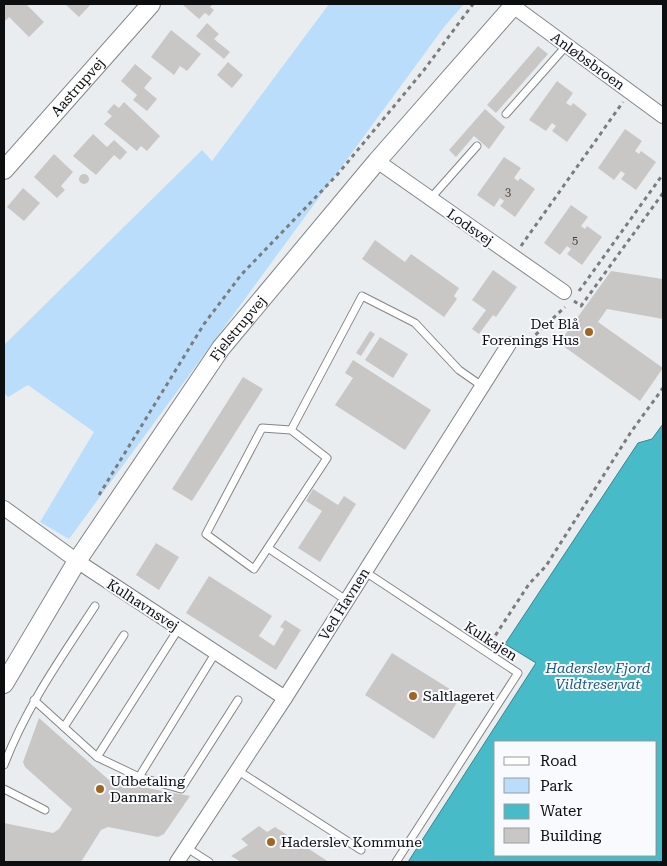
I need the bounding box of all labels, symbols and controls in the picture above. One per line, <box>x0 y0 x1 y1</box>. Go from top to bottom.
street label: Anløbsbroen <box>548 29 628 93</box>
street label: Aastrupvej <box>48 55 108 119</box>
house number: 3 <box>505 186 511 199</box>
street label: Lodsvej <box>444 205 496 249</box>
house number: 5 <box>572 234 578 247</box>
street label: Fjelstrupvej <box>207 293 269 364</box>
place label: Det Blå Forenings Hus <box>482 316 579 348</box>
marker: Det Blå Forenings Hus <box>583 326 595 338</box>
street label: Ved Havnen <box>316 565 372 643</box>
street label: Kulhavnsvej <box>104 576 182 634</box>
street label: Kulkajen <box>462 618 520 664</box>
park label: Haderslev Fjord Vildtreservat <box>544 660 651 692</box>
place label: Saltlageret <box>423 688 495 704</box>
marker: Saltlageret <box>407 690 419 702</box>
legend <box>494 741 657 856</box>
text: Road <box>540 752 577 770</box>
place label: Udbetaling Danmark <box>110 773 185 805</box>
text: Park <box>540 777 574 795</box>
marker: Udbetaling Danmark <box>94 783 106 795</box>
text: Water <box>540 802 582 820</box>
text: Building <box>540 827 602 845</box>
place label: Haderslev Kommune <box>281 834 422 850</box>
marker: Haderslev Kommune <box>265 836 277 848</box>

